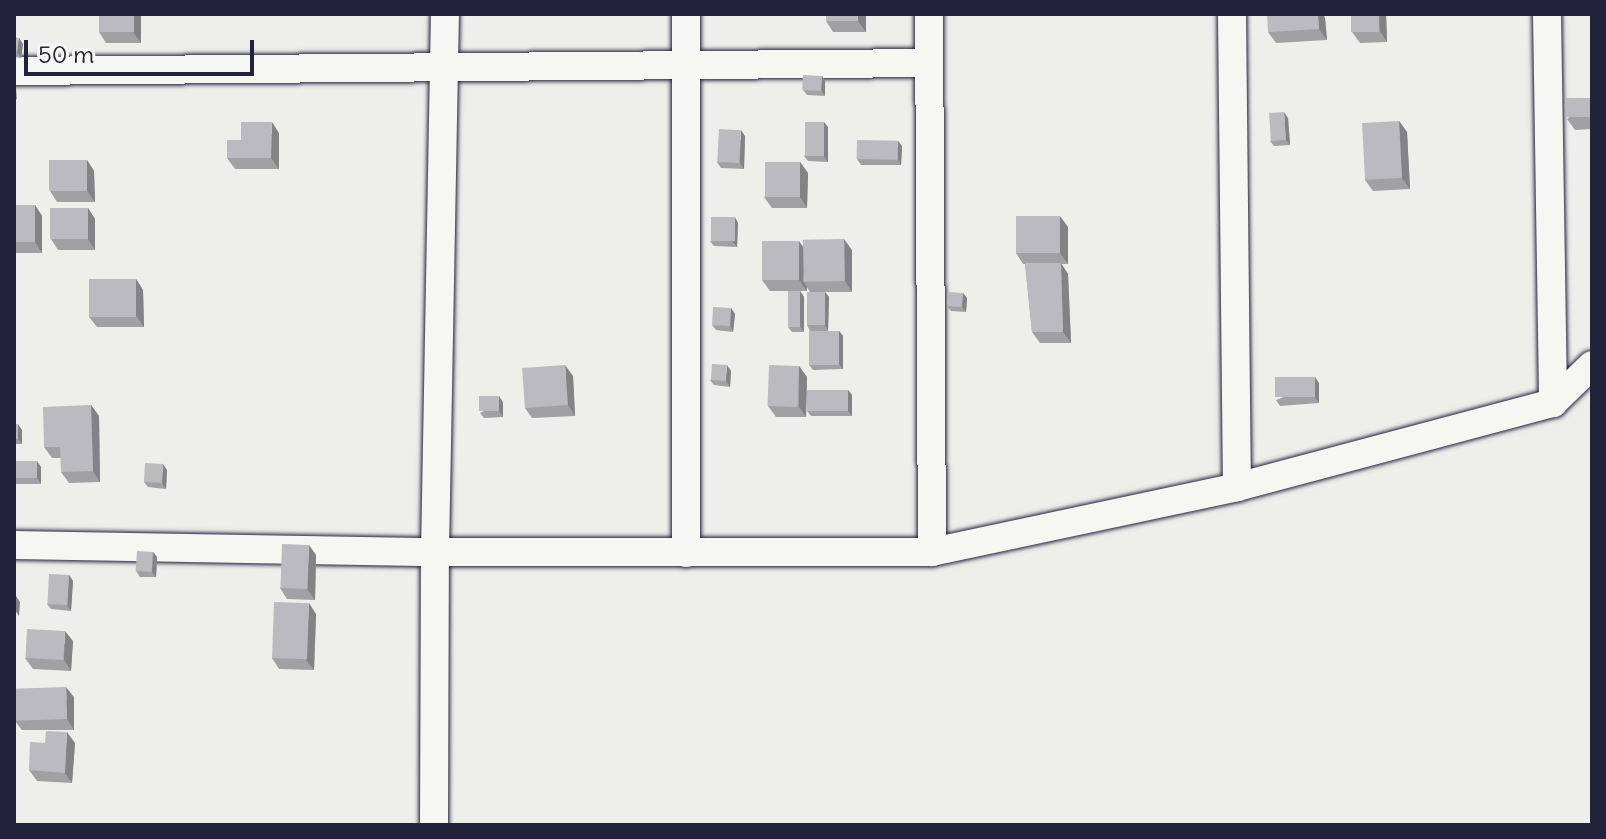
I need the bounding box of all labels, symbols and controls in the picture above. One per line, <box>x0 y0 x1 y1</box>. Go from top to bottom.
scale bar <box>28 24 258 74</box>
text: 50 m <box>38 39 94 69</box>

